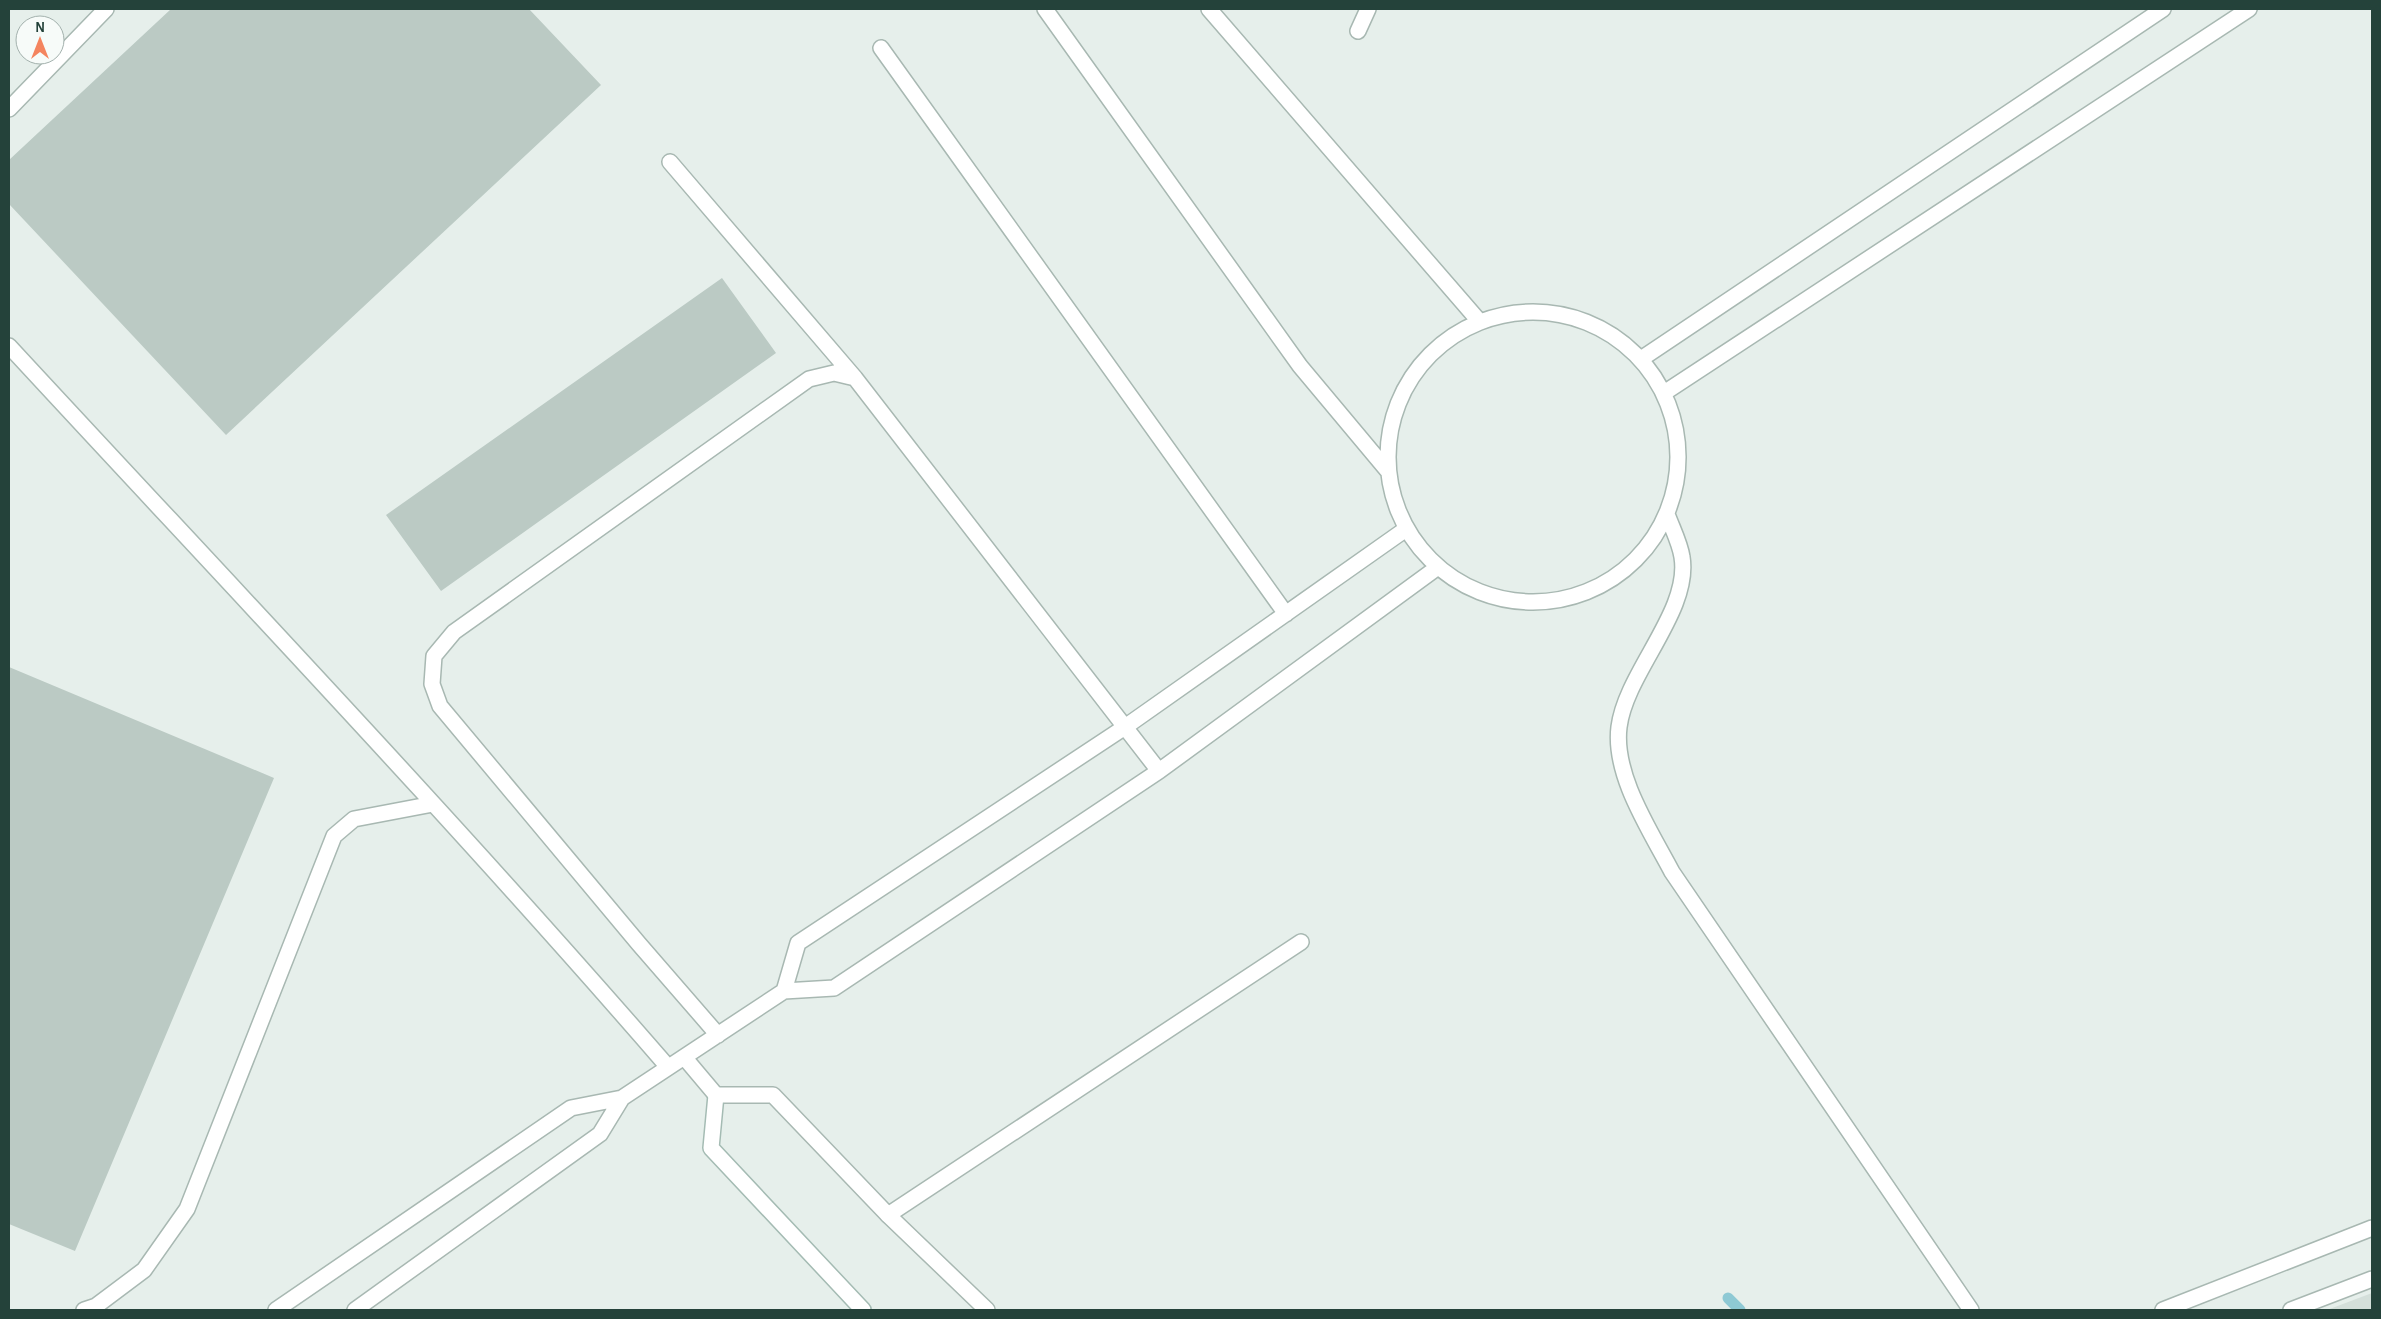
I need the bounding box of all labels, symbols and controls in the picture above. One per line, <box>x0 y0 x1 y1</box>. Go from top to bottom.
north arrow <box>15 15 65 65</box>
text: N <box>35 21 45 35</box>

